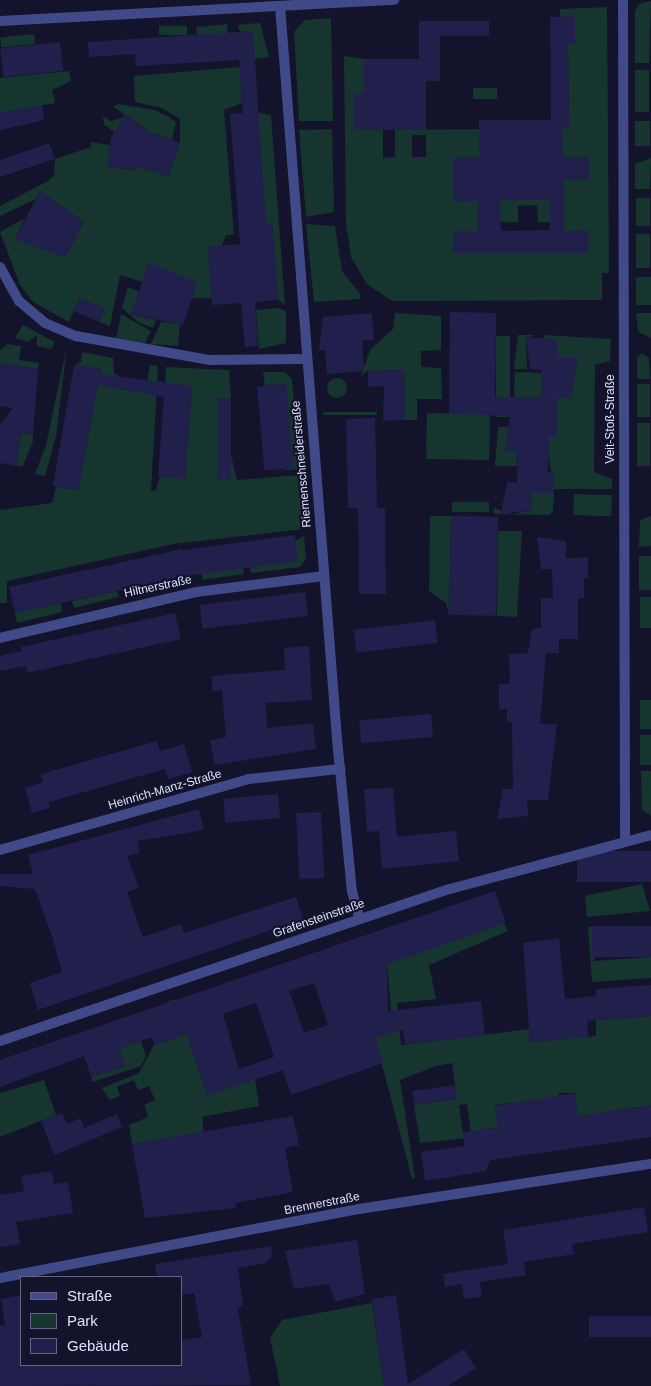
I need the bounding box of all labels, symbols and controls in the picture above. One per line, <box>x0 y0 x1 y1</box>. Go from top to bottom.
street label: Veit-Stoß-Straße <box>604 374 618 464</box>
street label: Riemenschneiderstraße <box>289 400 315 528</box>
street label: Hiltnerstraße <box>123 573 193 601</box>
street label: Heinrich-Manz-Straße <box>107 767 223 813</box>
street label: Grafensteinstraße <box>271 897 367 941</box>
street label: Brennerstraße <box>283 1190 361 1218</box>
legend <box>20 1276 182 1366</box>
text: Straße <box>67 1287 112 1304</box>
text: Park <box>67 1312 98 1329</box>
text: Gebäude <box>67 1337 129 1354</box>

